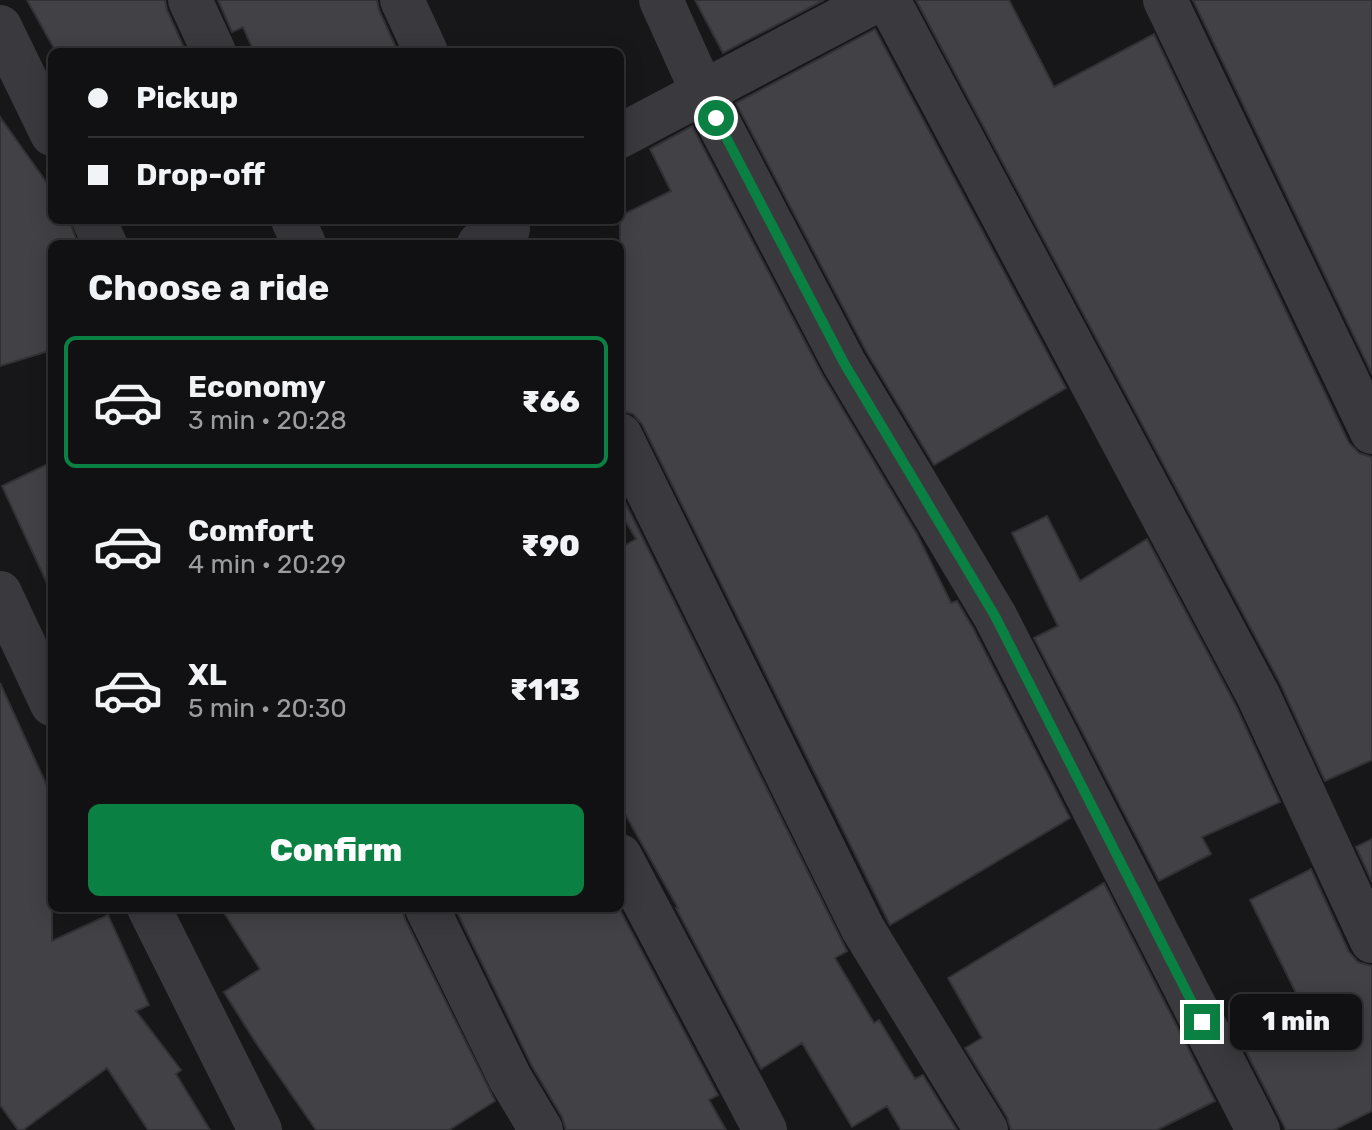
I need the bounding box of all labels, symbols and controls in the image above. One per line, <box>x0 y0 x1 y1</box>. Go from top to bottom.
text: Pickup <box>136 80 238 116</box>
route start <box>698 100 734 136</box>
text: Drop-off <box>136 157 265 193</box>
text: Choose a ride <box>88 266 329 309</box>
icon: car <box>92 366 164 438</box>
text: Economy <box>188 369 326 405</box>
text: ₹66 <box>522 384 580 420</box>
text: 3 min · 20:28 <box>188 405 347 436</box>
icon: car <box>92 510 164 582</box>
text: Comfort <box>188 513 314 549</box>
text: ₹90 <box>521 528 580 564</box>
text: 4 min · 20:29 <box>188 549 346 580</box>
icon: car <box>92 654 164 726</box>
text: XL <box>188 657 227 693</box>
text: ₹113 <box>510 672 580 708</box>
text: 5 min · 20:30 <box>188 693 347 724</box>
button: Confirm <box>88 804 584 896</box>
callout: 1 min <box>1230 994 1362 1050</box>
route end <box>1184 1004 1220 1040</box>
text: 1 min <box>1262 1006 1330 1037</box>

